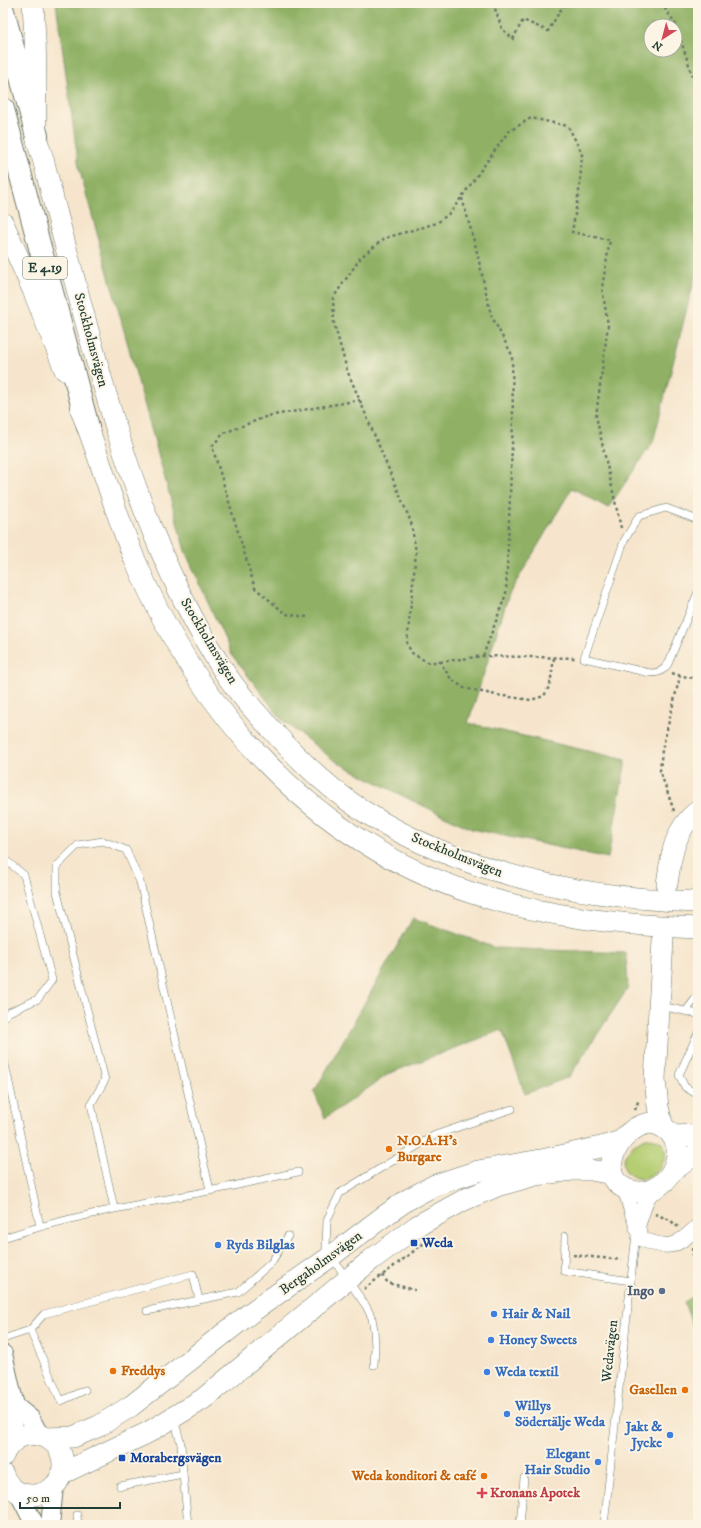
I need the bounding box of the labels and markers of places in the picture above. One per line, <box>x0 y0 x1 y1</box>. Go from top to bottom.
place label: N.O.A.H’s Burgare <box>397 1132 457 1166</box>
marker: N.O.A.H’s Burgare <box>384 1144 394 1154</box>
place label: Weda <box>421 1234 454 1252</box>
place label: Ryds Bilglas <box>226 1236 295 1254</box>
marker: Weda <box>409 1238 419 1248</box>
marker: Ryds Bilglas <box>213 1240 223 1250</box>
place label: Ingo <box>627 1282 654 1300</box>
marker: Ingo <box>657 1286 667 1296</box>
place label: Hair & Nail <box>502 1305 571 1323</box>
marker: Hair & Nail <box>489 1309 499 1319</box>
place label: Honey Sweets <box>499 1331 577 1349</box>
marker: Honey Sweets <box>486 1335 496 1345</box>
place label: Freddys <box>121 1362 165 1380</box>
place label: Weda textil <box>494 1363 559 1381</box>
marker: Freddys <box>108 1366 118 1376</box>
marker: Weda textil <box>482 1367 492 1377</box>
place label: Gasellen <box>629 1381 678 1399</box>
marker: Gasellen <box>680 1385 690 1395</box>
place label: Willys Södertälje Weda <box>514 1397 606 1431</box>
marker: Willys Södertälje Weda <box>502 1409 512 1419</box>
place label: Jakt & Jycke <box>624 1418 662 1452</box>
marker: Jakt & Jycke <box>665 1430 675 1440</box>
place label: Elegant Hair Studio <box>524 1445 591 1479</box>
place label: Morabergsvägen <box>130 1449 222 1467</box>
marker: Morabergsvägen <box>117 1453 127 1463</box>
marker: Elegant Hair Studio <box>593 1457 603 1467</box>
place label: Weda konditori & café <box>351 1467 476 1485</box>
marker: Weda konditori & café <box>479 1471 489 1481</box>
place label: Kronans Apotek <box>490 1484 581 1502</box>
marker: Kronans Apotek <box>477 1488 487 1498</box>

